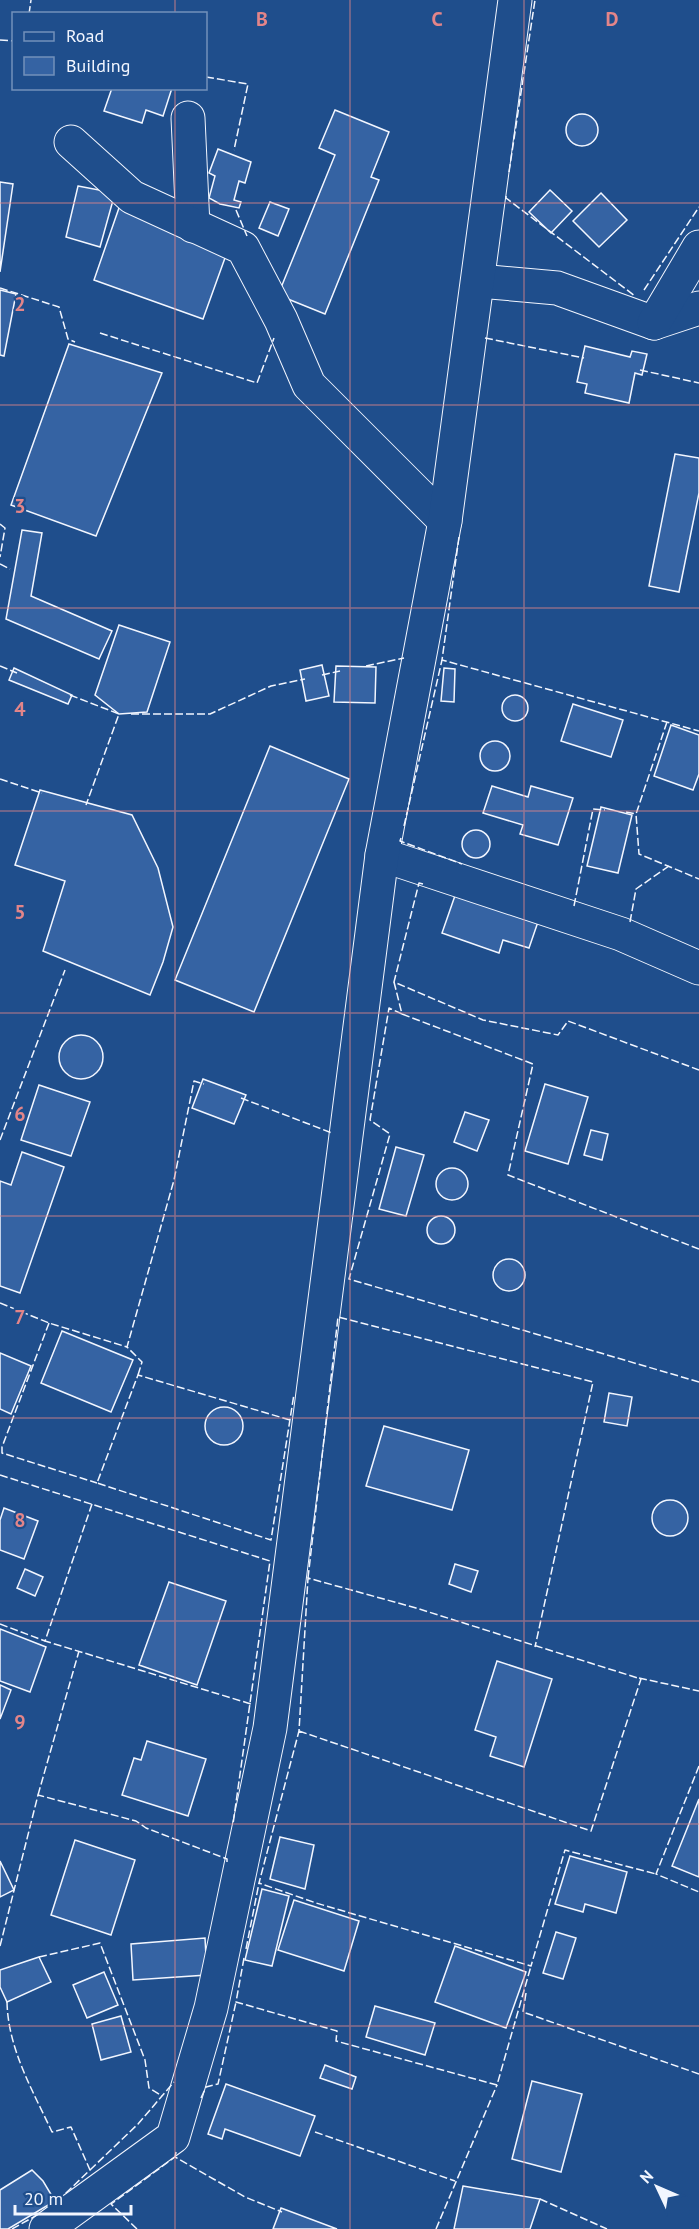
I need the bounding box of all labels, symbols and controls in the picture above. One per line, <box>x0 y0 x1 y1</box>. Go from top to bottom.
text: B <box>256 6 268 32</box>
text: C <box>431 6 443 32</box>
text: D <box>606 6 619 32</box>
legend <box>12 12 207 90</box>
text: Road <box>66 24 104 47</box>
text: Building <box>66 54 130 77</box>
text: 2 <box>14 291 26 317</box>
text: 3 <box>14 493 26 519</box>
text: 4 <box>14 696 26 722</box>
text: 5 <box>14 899 26 925</box>
text: 6 <box>14 1101 26 1127</box>
text: 7 <box>14 1304 26 1330</box>
text: 8 <box>14 1507 26 1533</box>
text: 9 <box>14 1709 26 1735</box>
north arrow <box>627 2157 687 2217</box>
text: N <box>635 2166 657 2187</box>
scale bar <box>15 2178 130 2216</box>
text: 20 m <box>24 2187 63 2210</box>

